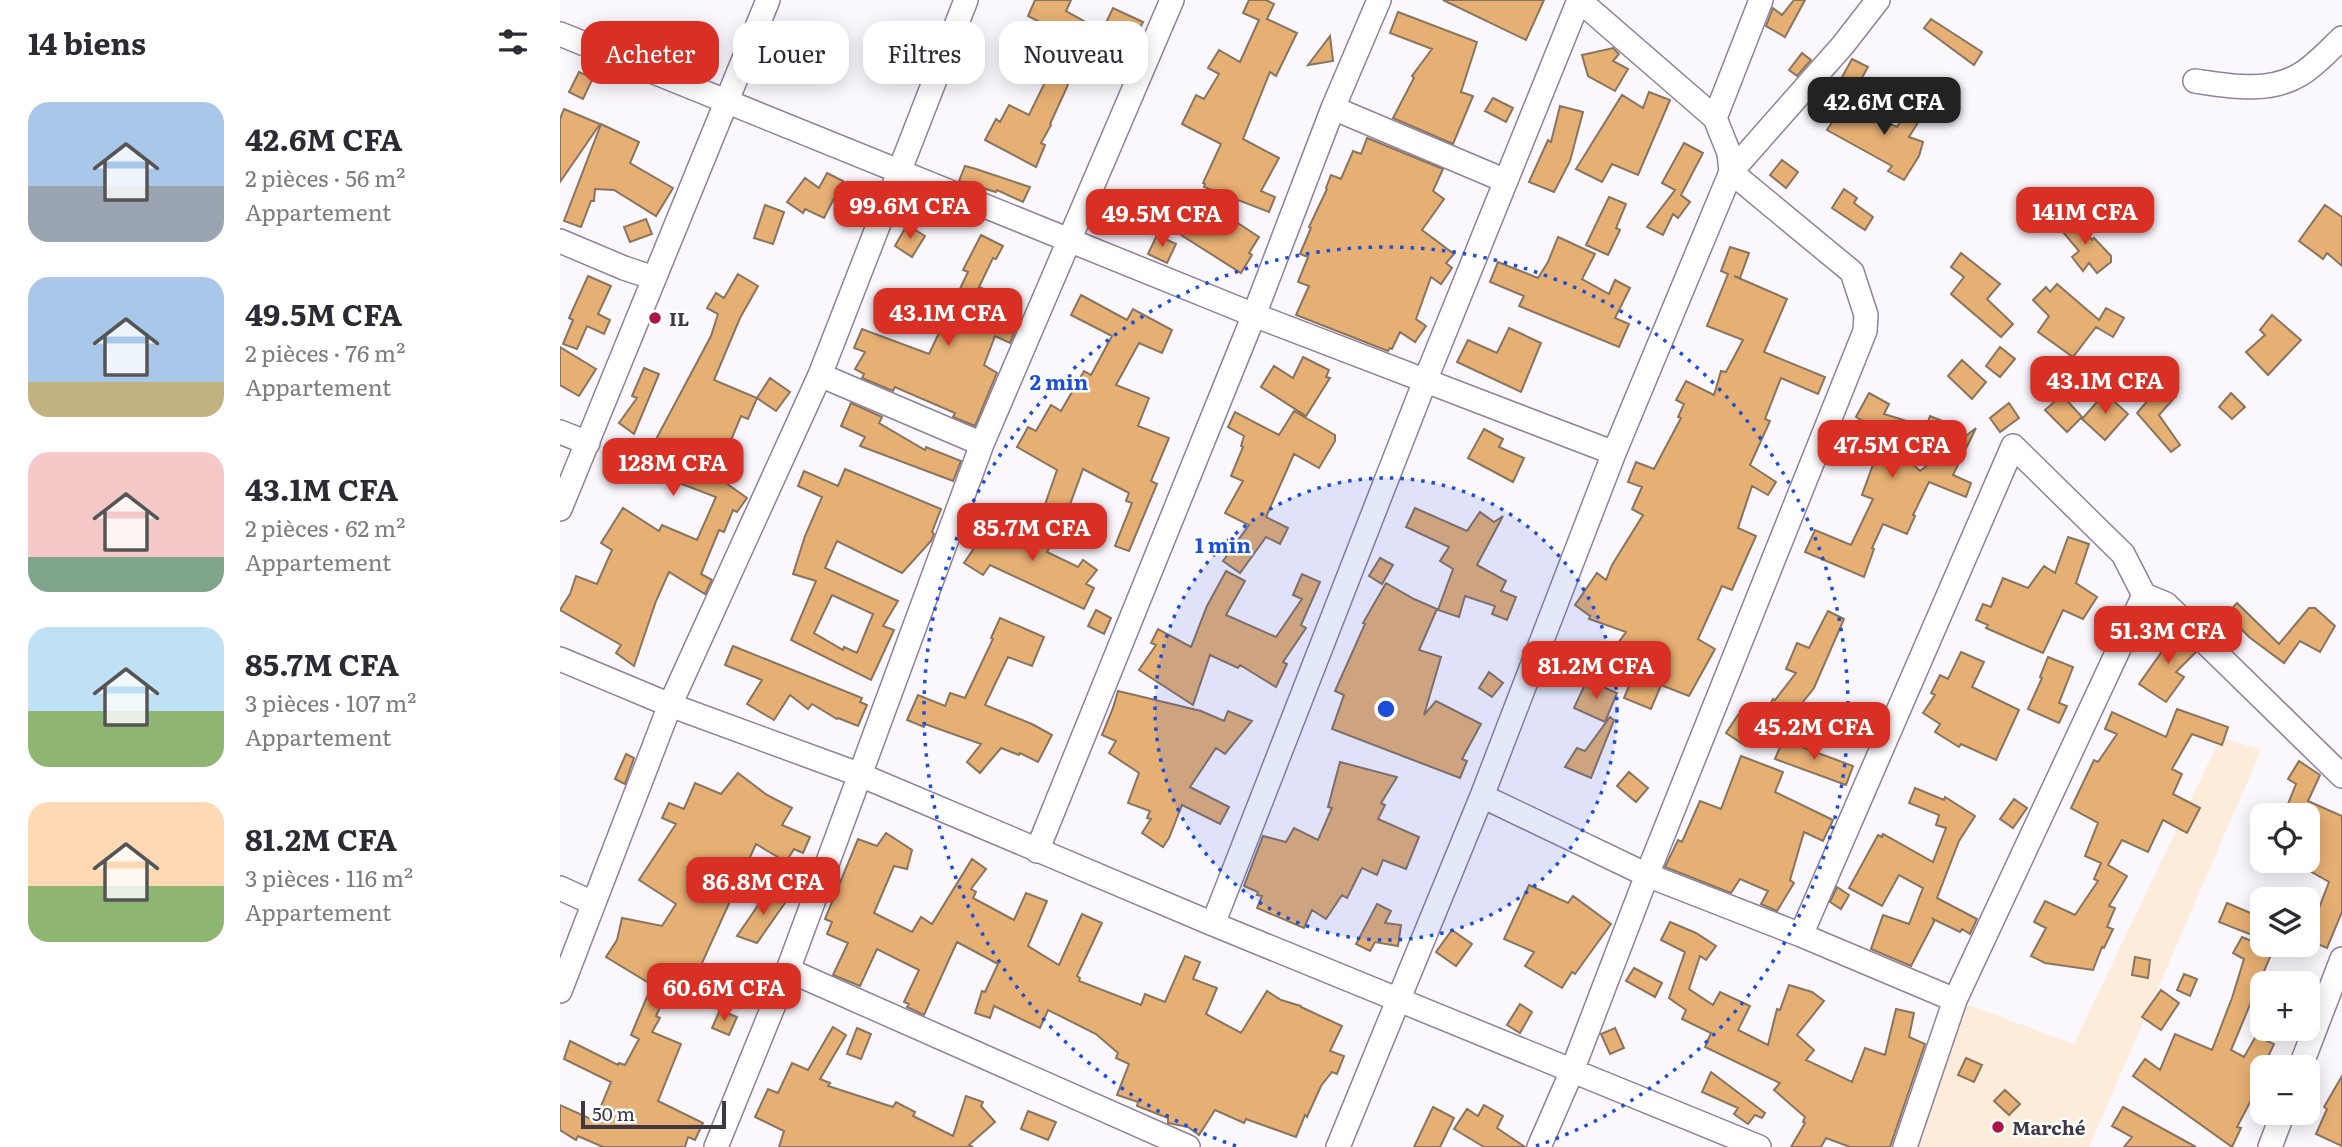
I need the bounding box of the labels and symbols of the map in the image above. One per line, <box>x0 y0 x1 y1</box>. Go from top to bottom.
pin: 42.6M CFA <box>1804 78 1964 137</box>
pin: 99.6M CFA <box>830 182 990 241</box>
pin: 141M CFA <box>2013 188 2157 247</box>
pin: 49.5M CFA <box>1082 190 1242 249</box>
pin: 43.1M CFA <box>868 288 1028 348</box>
place label: IL <box>669 304 689 332</box>
marker: IL <box>647 310 663 326</box>
pin: 43.1M CFA <box>2025 356 2185 416</box>
text: 2 min <box>1030 365 1089 396</box>
pin: 47.5M CFA <box>1812 420 1972 480</box>
pin: 128M CFA <box>601 438 745 498</box>
pin: 85.7M CFA <box>952 504 1112 563</box>
text: 1 min <box>1195 528 1251 559</box>
pin: 51.3M CFA <box>2088 606 2248 666</box>
pin: 81.2M CFA <box>1516 642 1676 701</box>
centre of rings <box>1374 697 1398 721</box>
pin: 45.2M CFA <box>1734 702 1894 762</box>
pin: 86.8M CFA <box>683 858 843 917</box>
pin: 60.6M CFA <box>644 964 804 1023</box>
scale bar <box>581 1098 726 1130</box>
place label: Marché <box>2012 1113 2086 1141</box>
marker: Marché <box>1990 1119 2006 1135</box>

